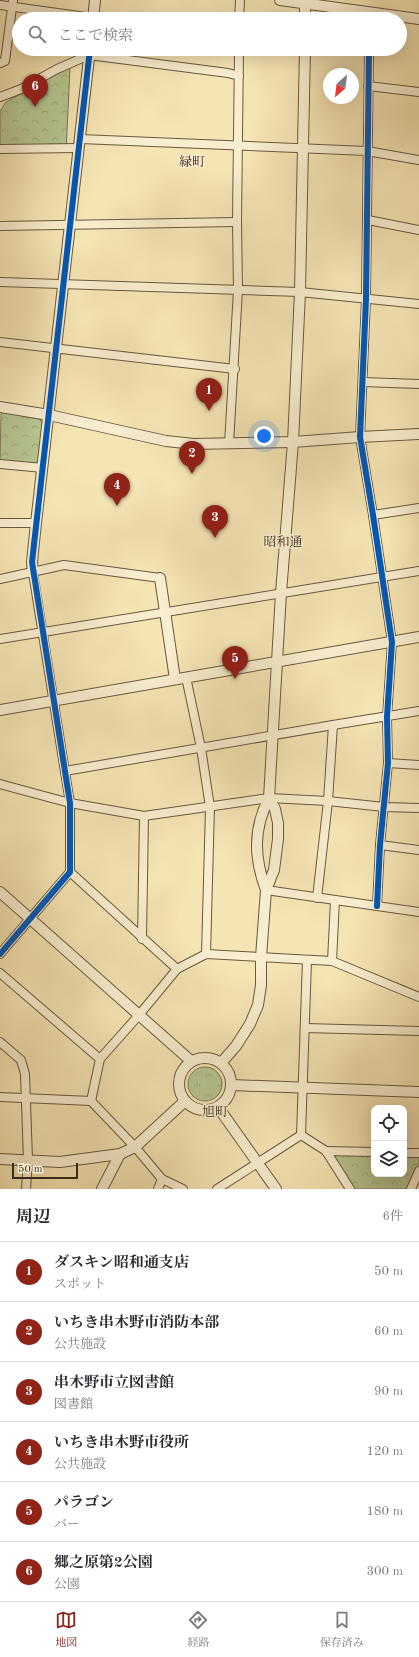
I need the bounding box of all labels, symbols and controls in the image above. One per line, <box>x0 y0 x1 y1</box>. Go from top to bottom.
search box <box>12 12 407 56</box>
icon: search <box>26 23 48 45</box>
text: ここで検索 <box>58 29 133 44</box>
north arrow <box>323 68 359 104</box>
pin: 6 <box>22 74 48 107</box>
district label: 緑町 <box>179 155 205 169</box>
pin: 1 <box>196 378 222 411</box>
your location <box>254 426 274 446</box>
pin: 2 <box>179 441 205 474</box>
pin: 4 <box>104 473 130 506</box>
pin: 3 <box>202 505 228 538</box>
district label: 昭和通 <box>263 535 303 549</box>
pin: 5 <box>222 646 248 679</box>
district label: 旭町 <box>202 1105 228 1119</box>
map controls <box>371 1105 407 1177</box>
button: locate <box>371 1105 407 1141</box>
button: layers <box>371 1141 407 1177</box>
scale bar <box>12 1161 78 1180</box>
text: 50 m <box>18 1164 43 1175</box>
text: 周辺 <box>16 1209 50 1226</box>
text: 6件 <box>382 1210 403 1223</box>
text: ダスキン昭和通支店 <box>54 1256 189 1271</box>
text: 1 <box>25 1265 33 1278</box>
text: 50 m <box>374 1265 403 1278</box>
text: スポット <box>54 1278 106 1291</box>
text: いちき串木野市消防本部 <box>54 1316 219 1331</box>
text: 2 <box>25 1325 33 1338</box>
text: 60 m <box>374 1325 403 1338</box>
text: 公共施設 <box>54 1338 106 1351</box>
text: 串木野市立図書館 <box>54 1376 174 1391</box>
text: 3 <box>25 1385 33 1398</box>
text: 90 m <box>374 1385 403 1398</box>
text: 図書館 <box>54 1398 93 1411</box>
text: いちき串木野市役所 <box>54 1436 189 1451</box>
text: 4 <box>25 1445 33 1458</box>
text: 120 m <box>366 1445 403 1458</box>
text: 公共施設 <box>54 1458 106 1471</box>
text: パラゴン <box>54 1496 114 1511</box>
text: 5 <box>25 1505 33 1518</box>
text: 180 m <box>366 1505 403 1518</box>
text: バー <box>54 1518 80 1531</box>
text: 郷之原第2公園 <box>54 1556 153 1571</box>
text: 6 <box>25 1565 33 1578</box>
text: 300 m <box>366 1565 403 1578</box>
text: 公園 <box>54 1578 80 1591</box>
tab: 地図 <box>55 1609 77 1651</box>
tab: 経路 <box>187 1609 209 1651</box>
tab: 保存済み <box>320 1609 364 1651</box>

